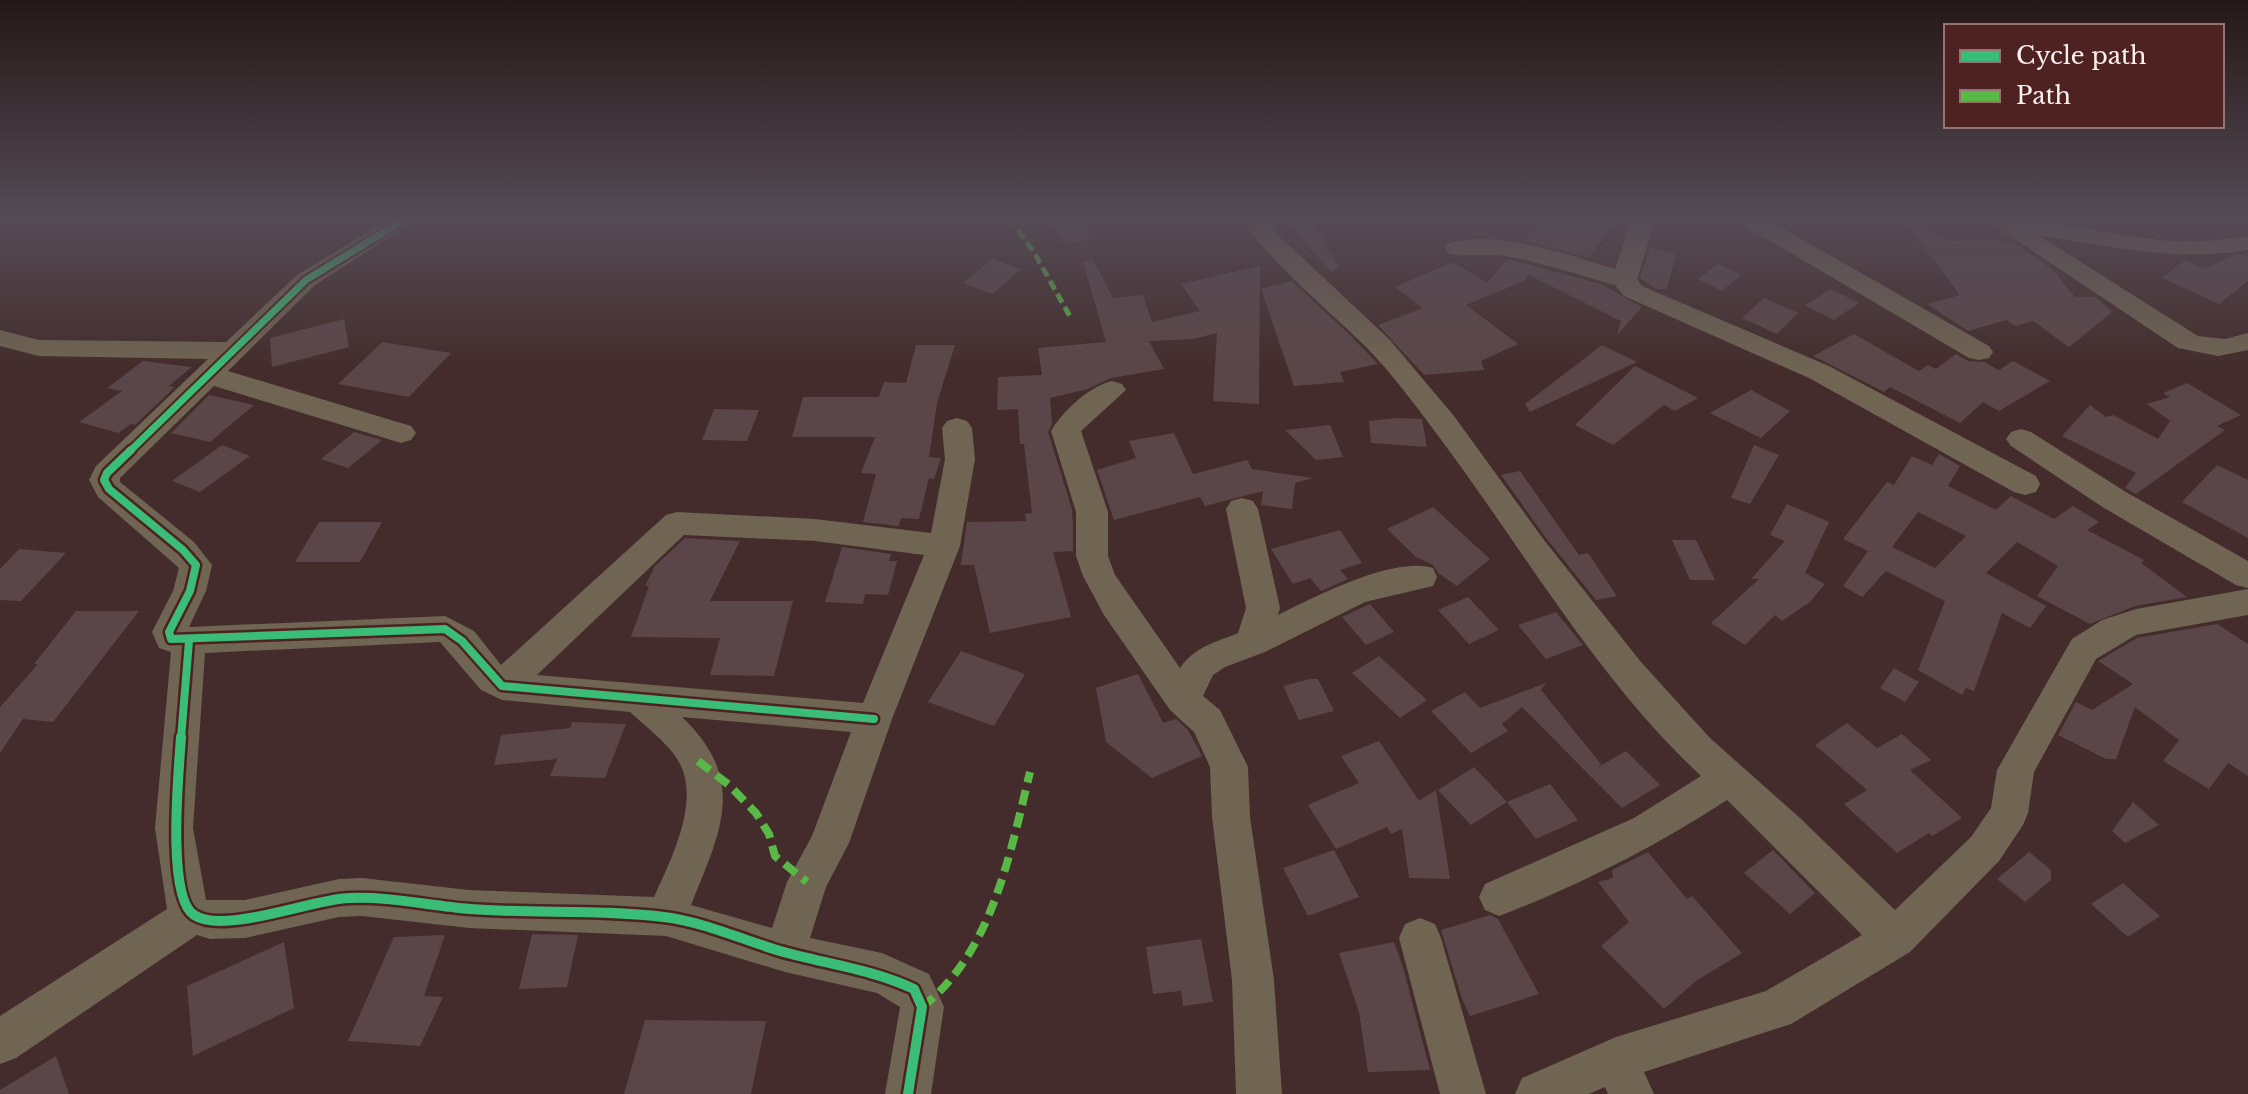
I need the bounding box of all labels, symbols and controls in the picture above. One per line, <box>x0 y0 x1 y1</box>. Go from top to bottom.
legend <box>1944 24 2224 128</box>
text: Cycle path <box>2016 41 2147 70</box>
text: Path <box>2016 81 2071 110</box>

